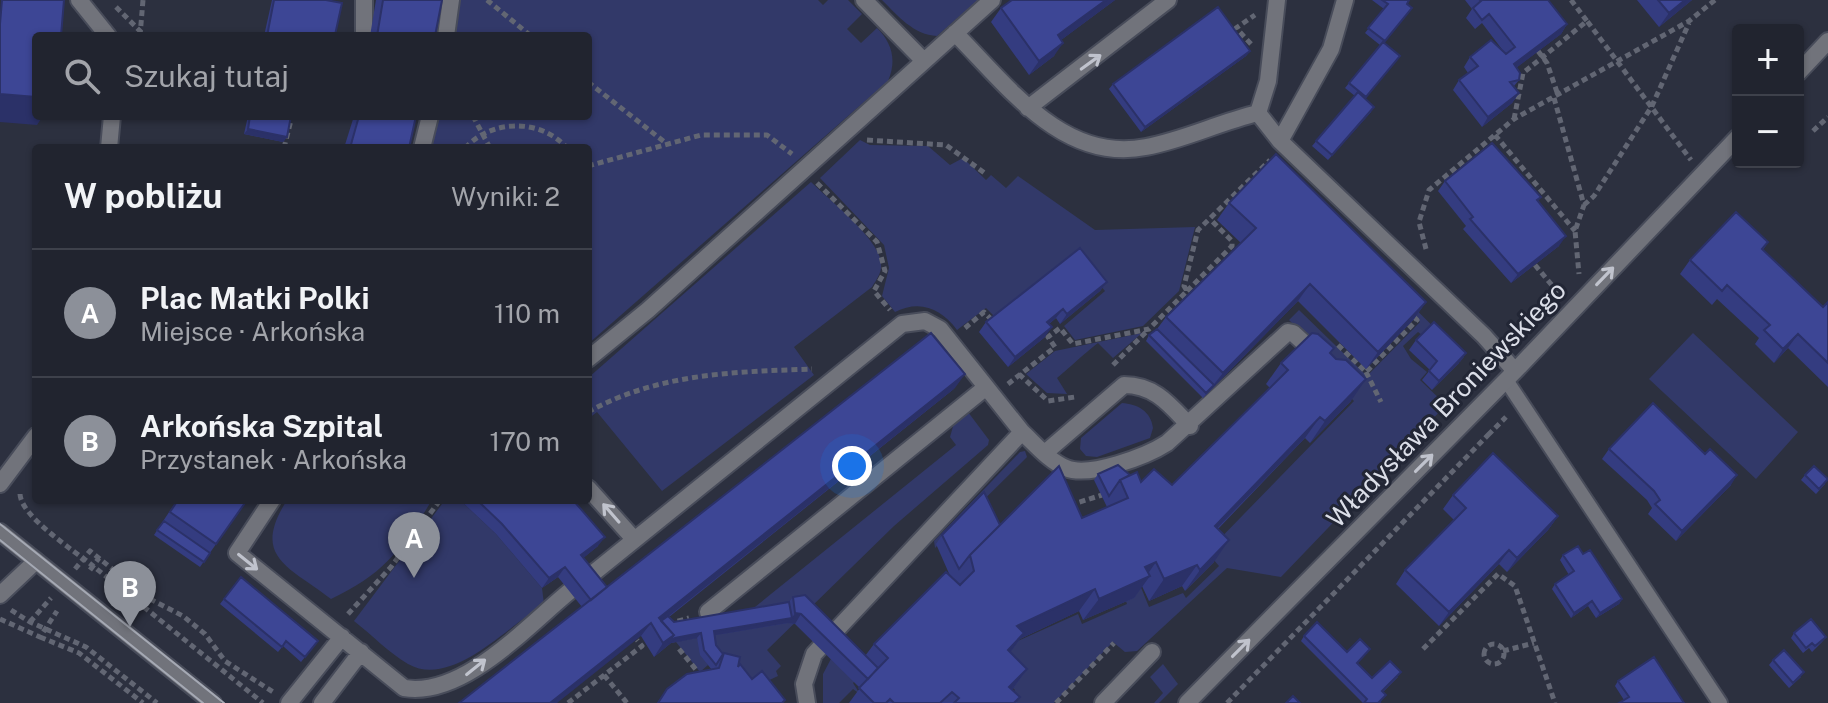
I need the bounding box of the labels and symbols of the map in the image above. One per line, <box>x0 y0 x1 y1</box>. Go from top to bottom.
one-way arrow <box>1080 53 1101 70</box>
one-way arrow <box>1595 266 1614 286</box>
street label: Władysława Broniewskiego <box>1320 274 1572 534</box>
your location <box>832 446 872 486</box>
one-way arrow <box>1414 454 1433 473</box>
one-way arrow <box>602 503 620 523</box>
pin: A <box>388 512 440 578</box>
one-way arrow <box>237 553 258 571</box>
pin: B <box>104 561 156 627</box>
one-way arrow <box>1231 638 1251 658</box>
one-way arrow <box>465 658 486 676</box>

